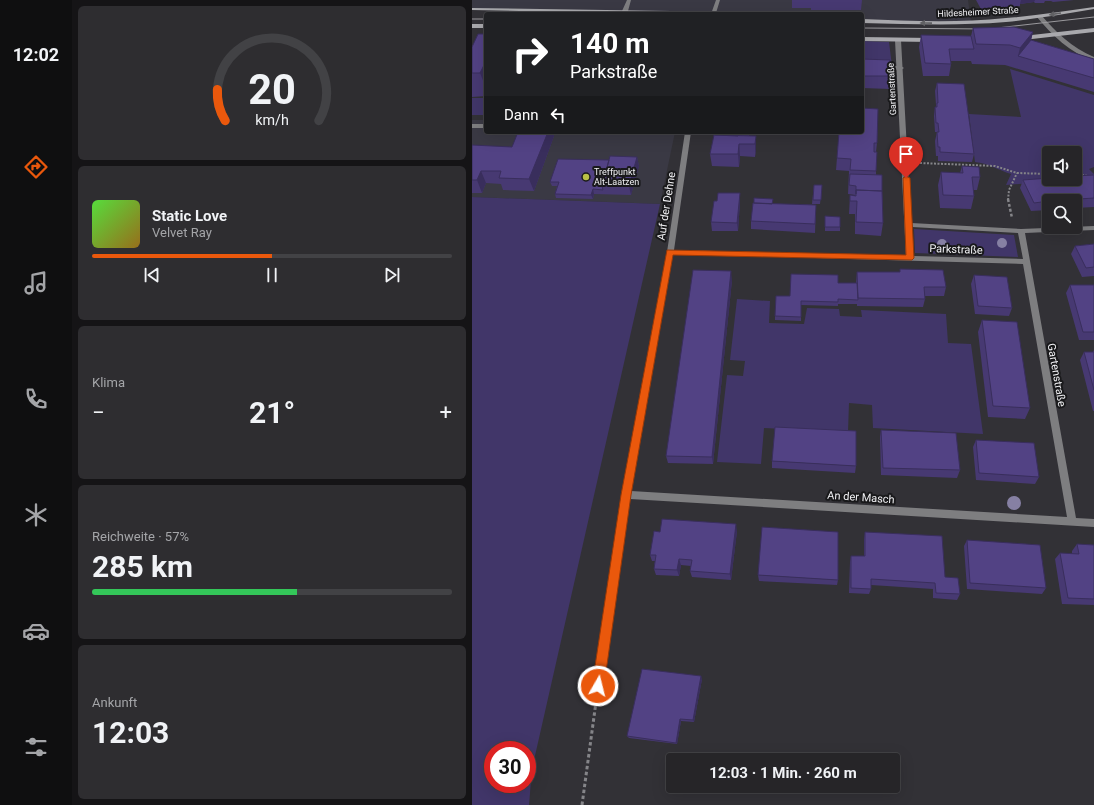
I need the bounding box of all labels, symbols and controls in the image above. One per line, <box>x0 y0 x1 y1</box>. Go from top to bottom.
street label: Hildesheimer Straße <box>937 5 1019 19</box>
one-way arrow <box>1049 11 1062 17</box>
one-way arrow <box>919 20 932 26</box>
text: 140 m <box>570 27 649 60</box>
icon: right <box>504 28 556 80</box>
text: 12:02 <box>13 44 59 65</box>
text: Parkstraße <box>570 61 657 82</box>
street label: Gartenstraße <box>886 62 898 115</box>
text: 20 <box>248 65 296 114</box>
icon: left <box>547 104 569 126</box>
text: Dann <box>504 106 539 124</box>
text: km/h <box>255 111 289 127</box>
pin <box>889 137 923 178</box>
icon: arrive <box>895 143 917 165</box>
map controls <box>1042 146 1082 234</box>
button: sound <box>1042 146 1082 186</box>
icon: directions <box>22 153 50 181</box>
place label: Treffpunkt Alt-Laatzen <box>594 167 639 187</box>
street label: Auf der Dehne <box>655 171 678 241</box>
marker: Treffpunkt Alt-Laatzen <box>581 172 591 182</box>
button: search <box>1042 194 1082 234</box>
text: Static Love <box>152 207 227 225</box>
text: Velvet Ray <box>152 225 212 240</box>
street label: Parkstraße <box>929 242 983 257</box>
icon: previous <box>141 264 163 286</box>
icon: pause <box>261 264 283 286</box>
icon: next <box>381 264 403 286</box>
icon: music <box>22 269 50 297</box>
street label: Gartenstraße <box>1045 342 1069 408</box>
text: Klima <box>92 375 125 390</box>
icon: phone <box>22 385 50 413</box>
text: 21° <box>249 395 295 430</box>
text: − <box>92 400 105 425</box>
text: + <box>440 400 452 425</box>
street label: An der Masch <box>827 489 895 506</box>
icon: climate <box>22 501 50 529</box>
text: Reichweite · 57% <box>92 529 189 544</box>
text: 285 km <box>92 549 193 584</box>
icon: car <box>22 617 50 645</box>
position arrow <box>577 665 619 707</box>
text: Ankunft <box>92 695 137 710</box>
text: 12:03 <box>92 715 169 750</box>
icon: filters <box>22 733 50 761</box>
speed limit sign: 30 <box>484 741 536 793</box>
text: 12:03 · 1 Min. · 260 m <box>709 764 857 782</box>

